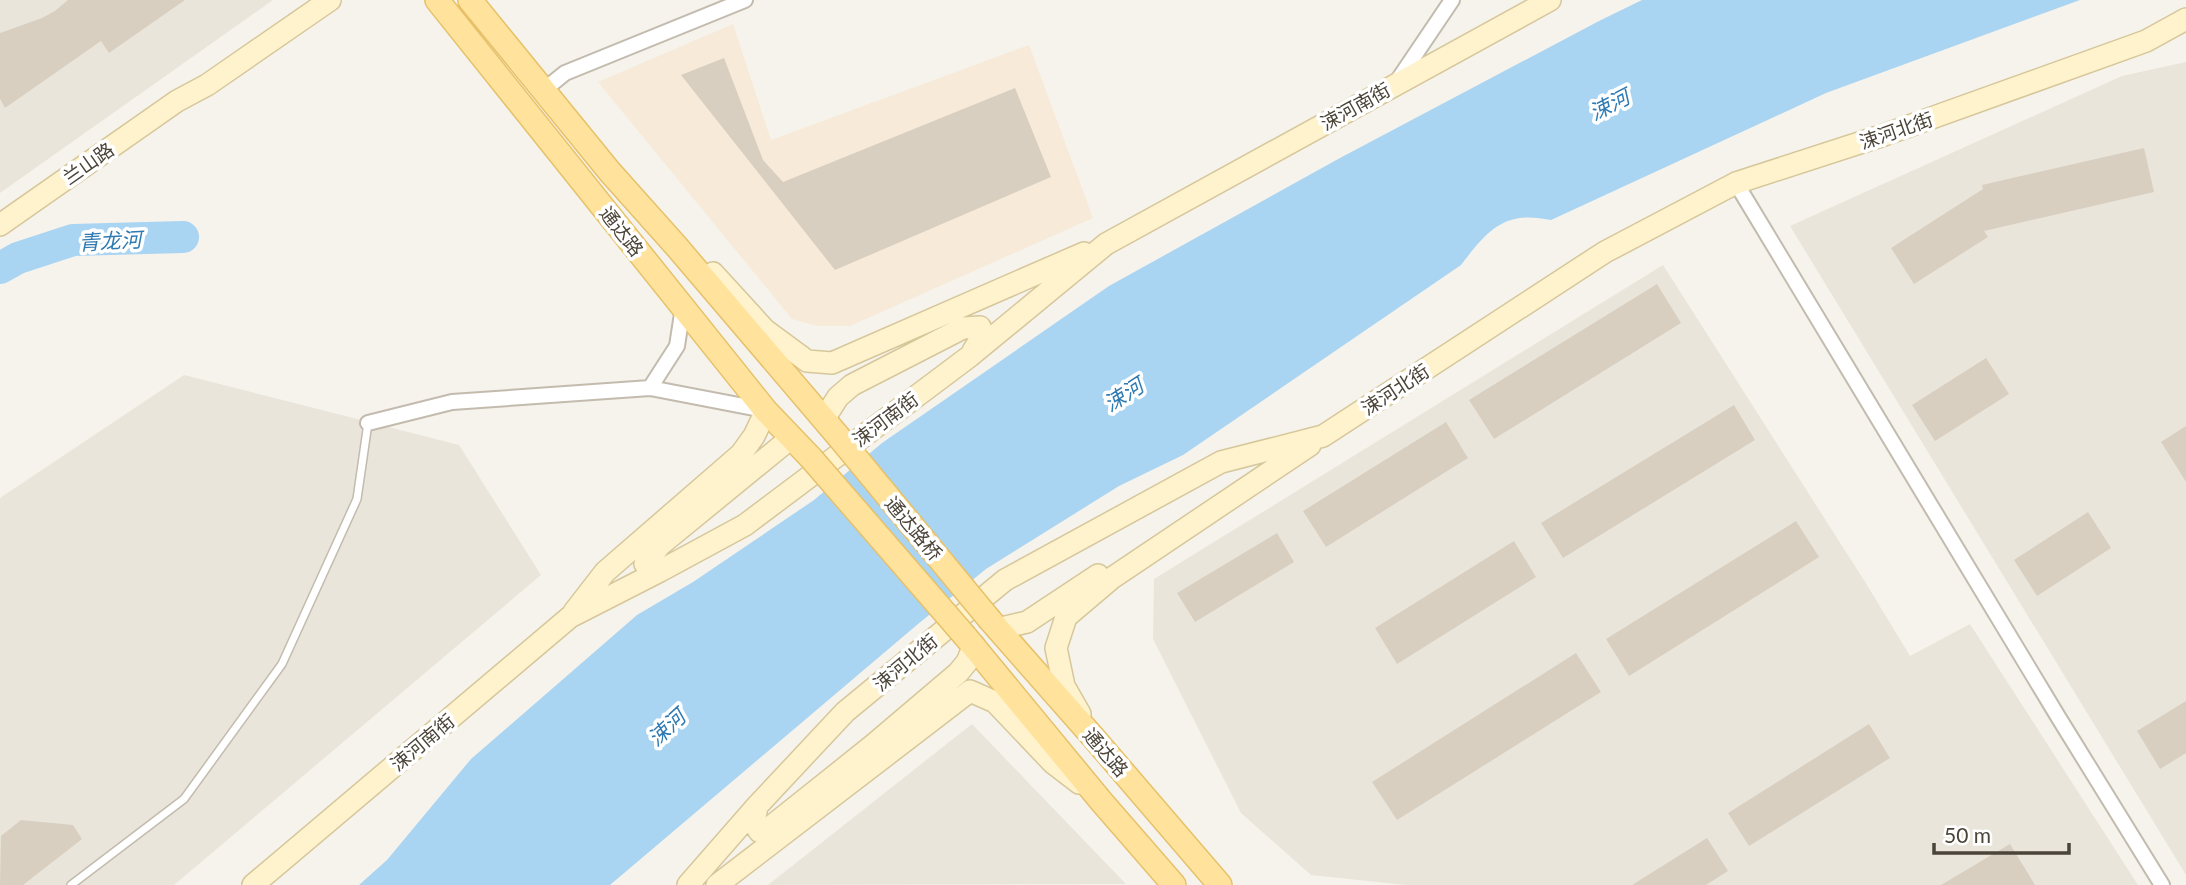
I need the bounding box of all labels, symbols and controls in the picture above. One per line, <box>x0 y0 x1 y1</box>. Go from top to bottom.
street label: 涑河南街 <box>1316 78 1394 134</box>
water label: 涑河 <box>1585 82 1637 125</box>
street label: 涑河北街 <box>1856 107 1936 153</box>
street label: 兰山路 <box>58 137 118 189</box>
street label: 通达路 <box>595 201 649 261</box>
water label: 青龙河 <box>78 226 146 254</box>
street label: 涑河北街 <box>1357 359 1433 419</box>
water label: 涑河 <box>1099 370 1151 416</box>
street label: 涑河南街 <box>848 387 922 451</box>
street label: 通达路桥 <box>881 491 947 565</box>
street label: 涑河北街 <box>868 629 942 695</box>
water label: 涑河 <box>642 701 693 750</box>
street label: 涑河南街 <box>385 709 459 775</box>
street label: 通达路 <box>1079 723 1133 781</box>
scale bar <box>1934 812 2069 856</box>
text: 50 m <box>1944 822 1991 847</box>

